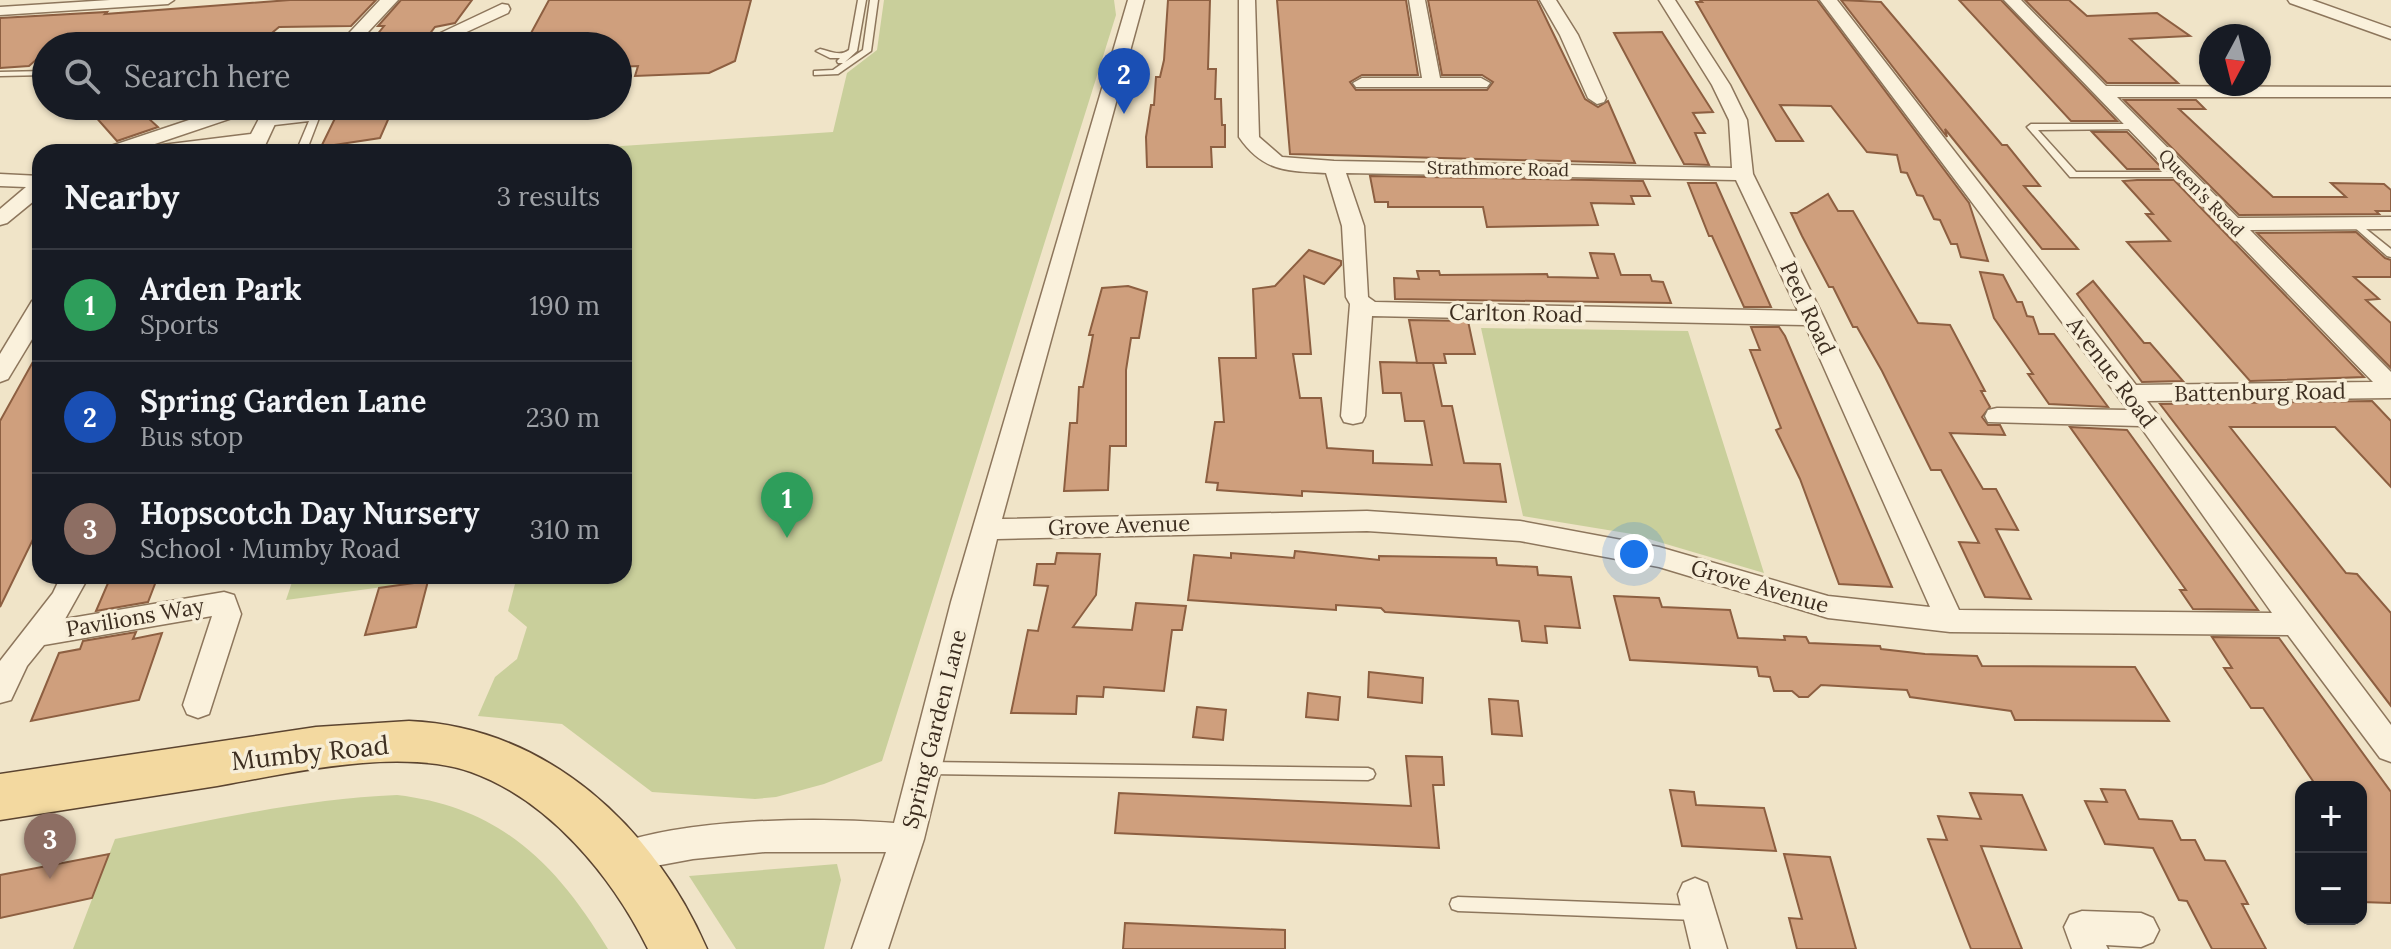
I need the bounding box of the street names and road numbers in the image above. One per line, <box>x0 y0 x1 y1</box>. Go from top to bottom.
street label: Queen's Road <box>2154 144 2249 242</box>
street label: Strathmore Road <box>1427 156 1570 181</box>
street label: Peel Road <box>1774 257 1842 359</box>
street label: Carlton Road <box>1449 298 1583 328</box>
street label: Avenue Road <box>2061 310 2163 433</box>
street label: Battenburg Road <box>2174 377 2346 407</box>
street label: Grove Avenue <box>1047 509 1191 541</box>
street label: Grove Avenue <box>1688 553 1832 619</box>
street label: Pavilions Way <box>64 591 207 643</box>
street label: Spring Garden Lane <box>896 627 972 831</box>
street label: Mumby Road <box>229 728 390 777</box>

